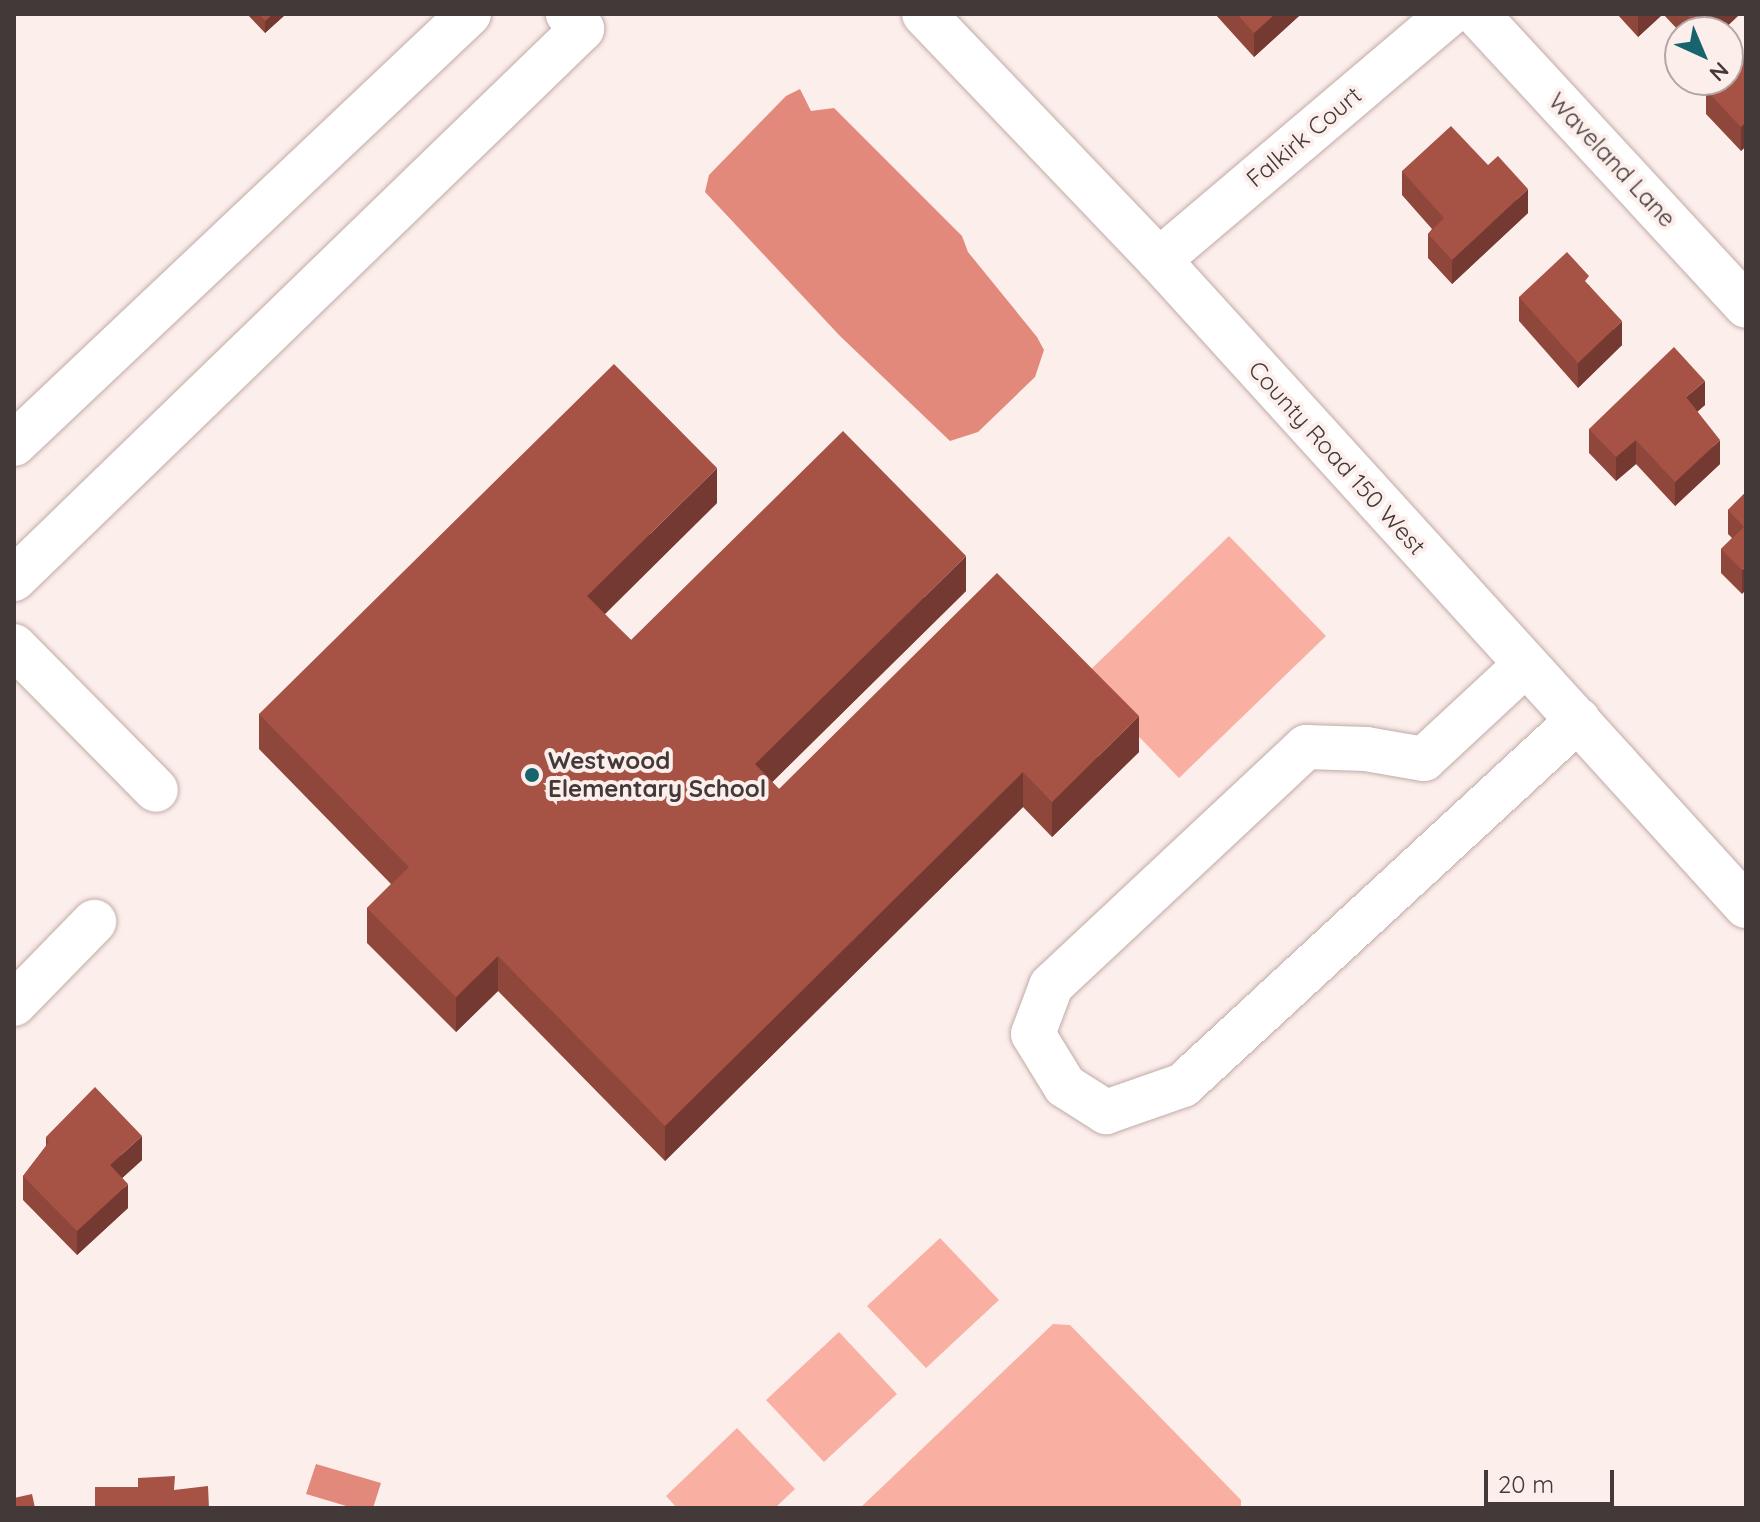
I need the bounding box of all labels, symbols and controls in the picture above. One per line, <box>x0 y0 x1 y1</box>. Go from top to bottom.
north arrow <box>1664 16 1744 96</box>
text: N <box>1704 56 1735 88</box>
street label: Falkirk Court <box>1241 81 1367 193</box>
street label: Waveland Lane <box>1542 87 1682 233</box>
street label: County Road 150 West <box>1242 355 1432 561</box>
place label: Westwood Elementary School <box>548 747 766 803</box>
marker: Westwood Elementary School <box>523 766 541 784</box>
scale bar <box>1488 1454 1618 1504</box>
text: 20 m <box>1498 1469 1554 1499</box>

